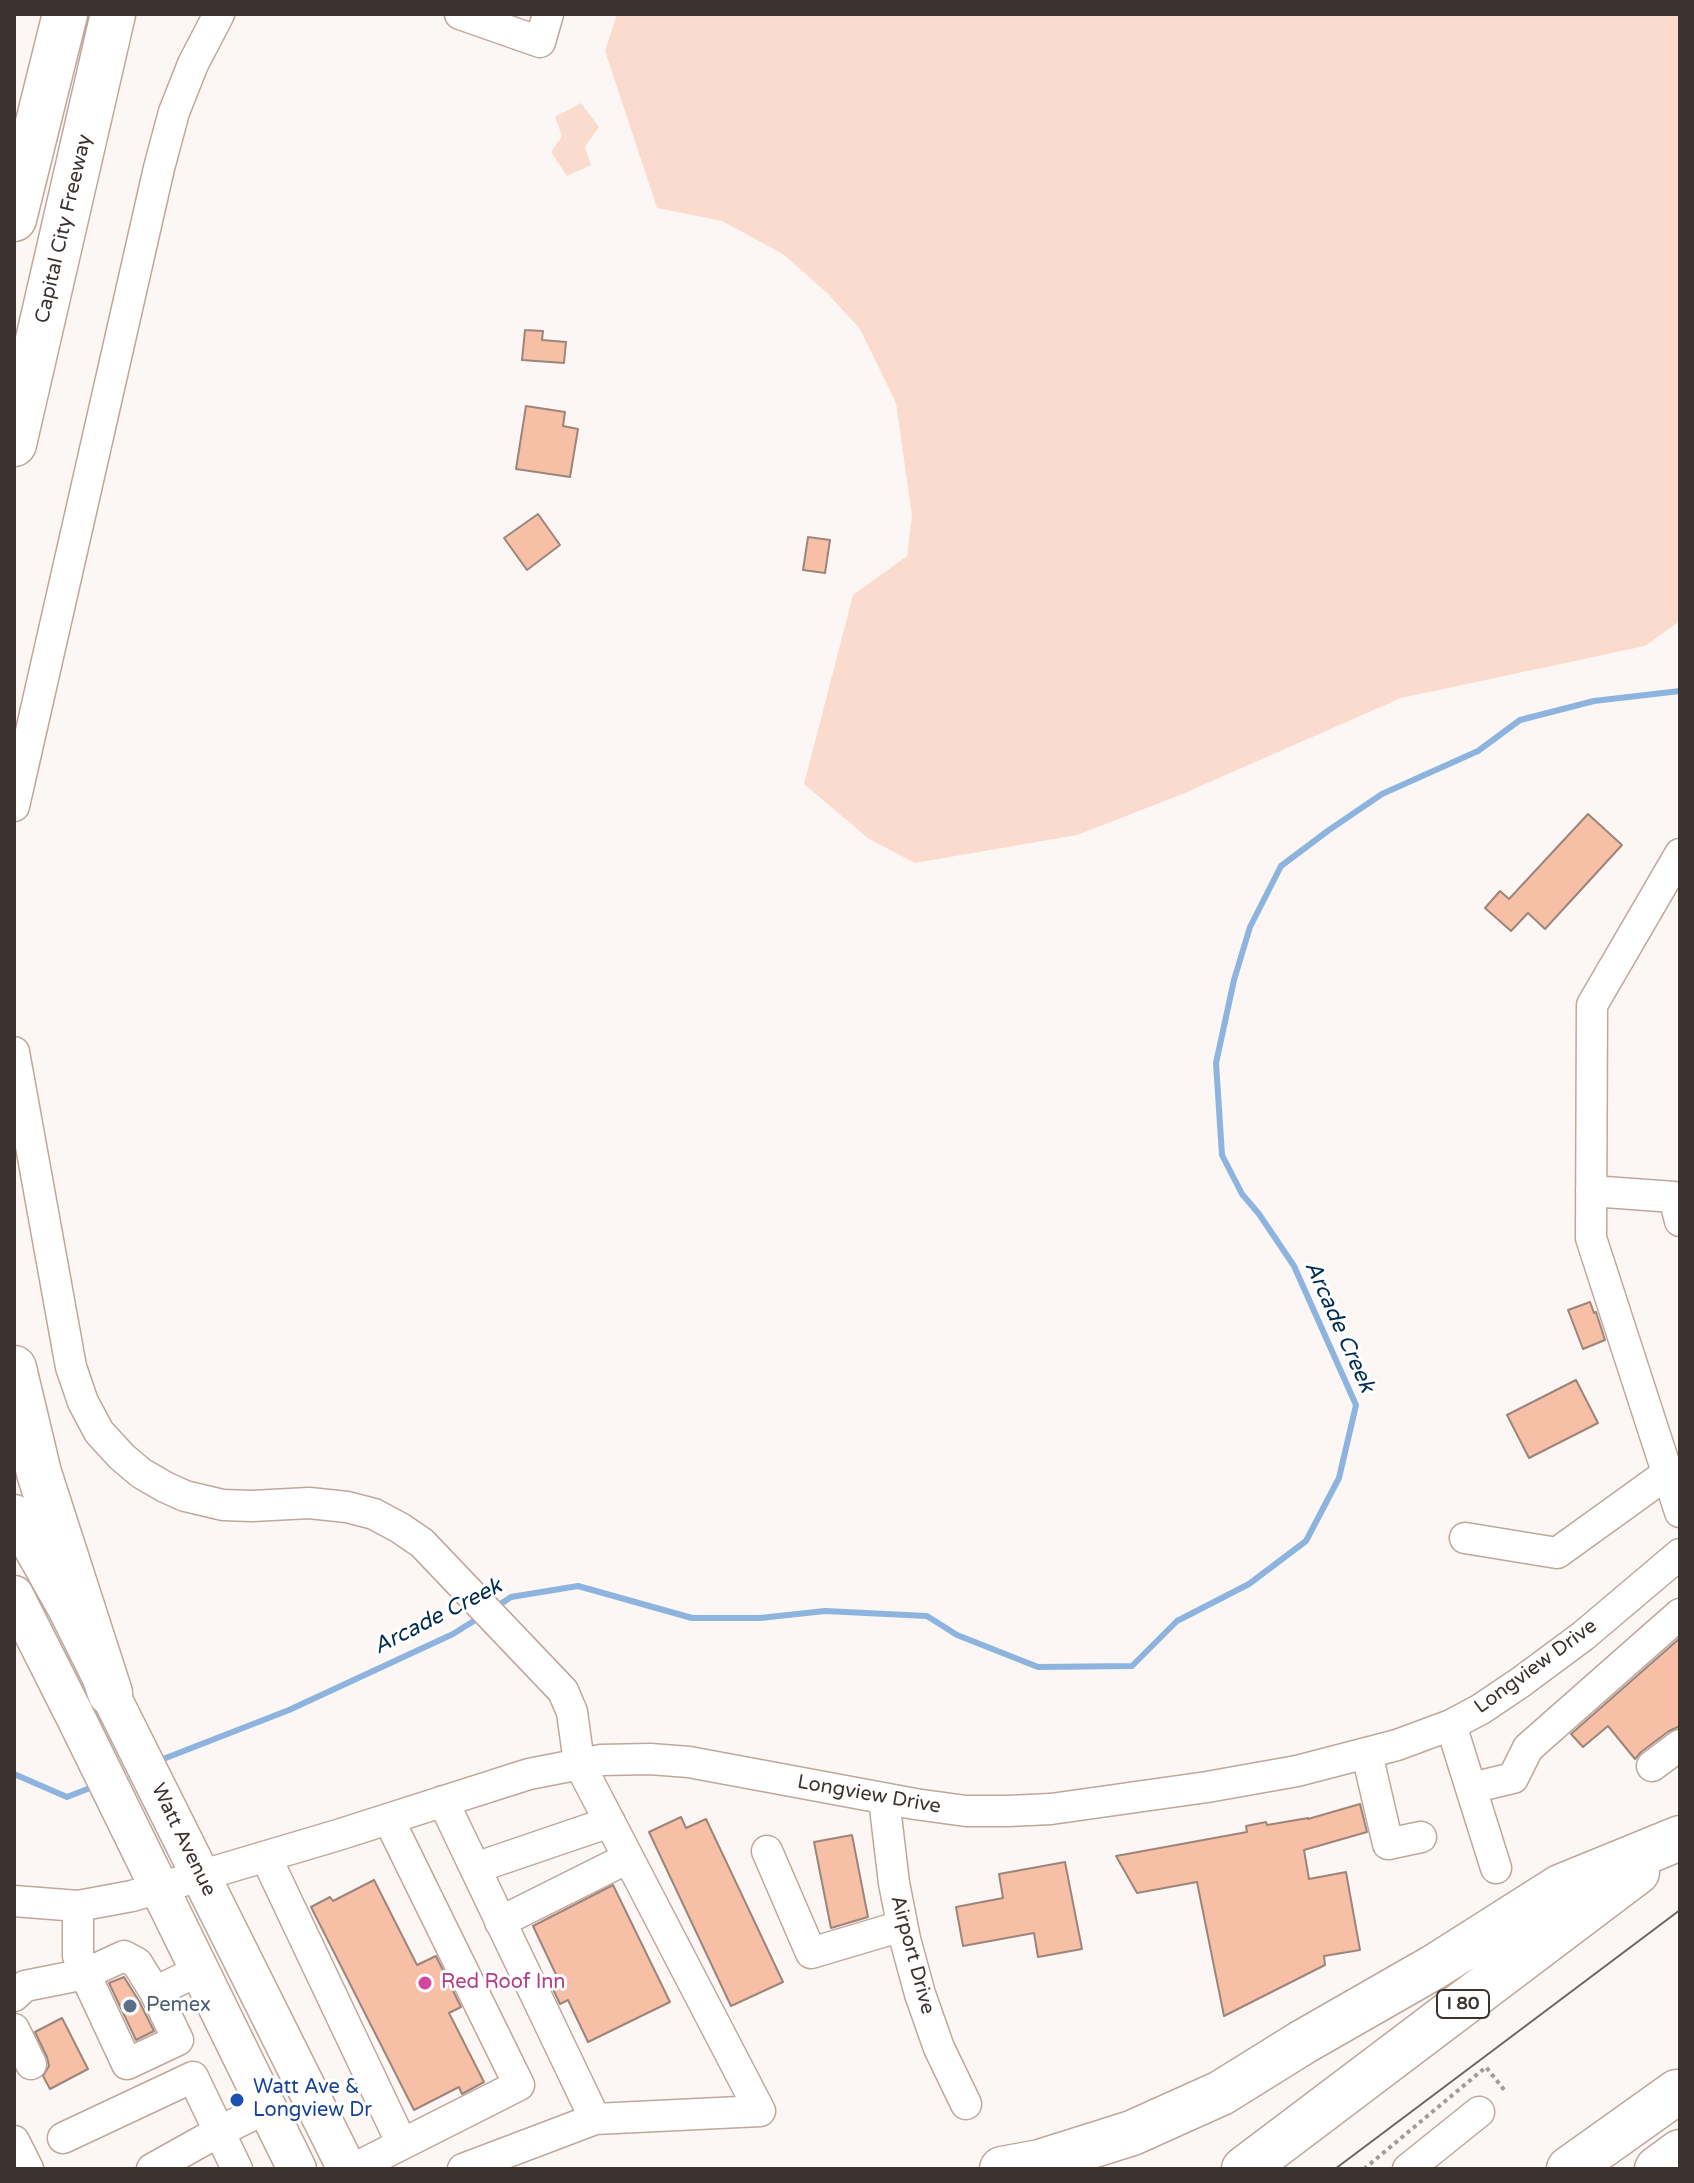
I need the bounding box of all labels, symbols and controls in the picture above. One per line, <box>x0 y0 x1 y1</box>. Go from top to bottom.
street label: Capital City Freeway <box>31 132 97 326</box>
water label: Arcade Creek <box>1298 1257 1380 1397</box>
water label: Arcade Creek <box>369 1573 507 1661</box>
street label: Longview Drive <box>1470 1615 1602 1719</box>
street label: Longview Drive <box>795 1771 943 1819</box>
street label: Watt Avenue <box>145 1780 221 1900</box>
street label: Airport Drive <box>885 1893 939 2017</box>
place label: Red Roof Inn <box>441 1971 566 1995</box>
marker: Red Roof Inn <box>416 1974 434 1992</box>
road number: I 80 <box>1437 1990 1489 2018</box>
place label: Pemex <box>146 1994 211 2018</box>
marker: Pemex <box>121 1997 139 2015</box>
place label: Watt Ave & Longview Dr <box>253 2076 372 2123</box>
marker: Watt Ave & Longview Dr <box>228 2091 246 2109</box>

